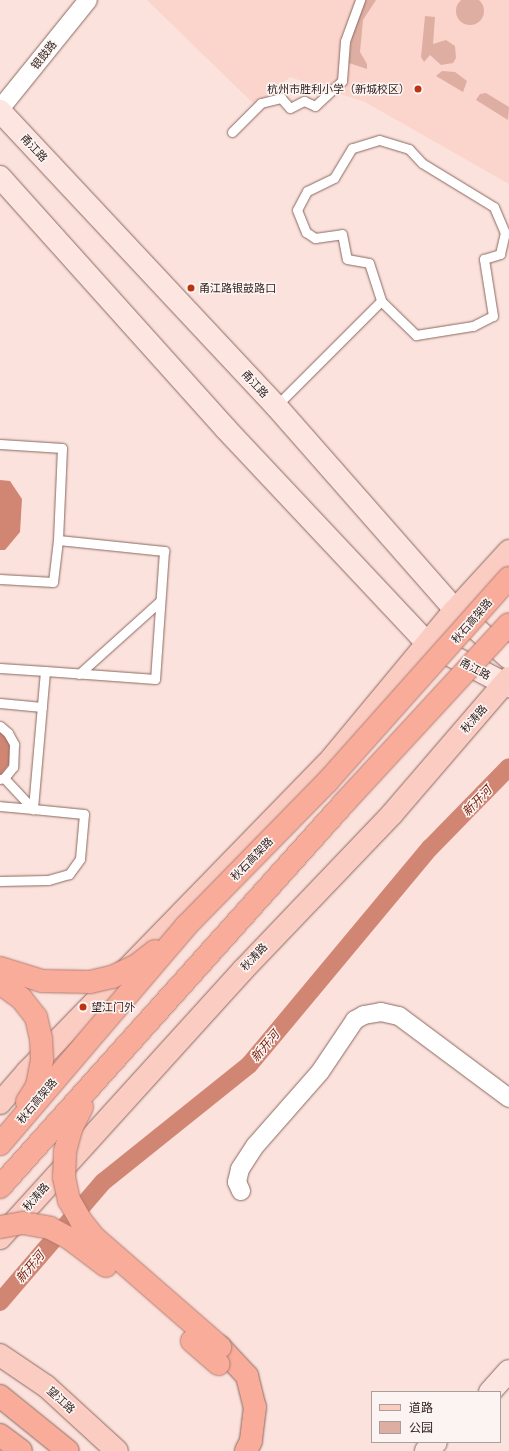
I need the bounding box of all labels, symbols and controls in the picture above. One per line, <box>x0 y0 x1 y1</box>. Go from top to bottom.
street label: 银鼓路 <box>28 38 60 72</box>
place label: 杭州市胜利小学（新城校区） <box>267 82 410 96</box>
marker: 杭州市胜利小学（新城校区） <box>413 84 423 94</box>
street label: 甬江路 <box>18 131 50 165</box>
place label: 甬江路银鼓路口 <box>199 281 276 295</box>
marker: 甬江路银鼓路口 <box>186 283 196 293</box>
street label: 甬江路 <box>239 367 271 401</box>
street label: 秋石高架路 <box>449 596 495 646</box>
street label: 甬江路 <box>457 655 493 683</box>
street label: 秋涛路 <box>458 702 490 736</box>
water label: 新开河 <box>459 783 495 819</box>
street label: 秋石高架路 <box>228 835 276 883</box>
street label: 秋涛路 <box>238 940 270 974</box>
place label: 望江门外 <box>91 1000 135 1014</box>
marker: 望江门外 <box>78 1002 88 1012</box>
water label: 新开河 <box>248 1028 282 1064</box>
street label: 秋石高架路 <box>14 1076 60 1126</box>
street label: 秋涛路 <box>20 1180 52 1214</box>
water label: 新开河 <box>13 1249 47 1285</box>
street label: 望江路 <box>44 1384 78 1416</box>
legend <box>371 1391 501 1443</box>
text: 道路 <box>409 1399 433 1416</box>
text: 公园 <box>409 1419 433 1436</box>

